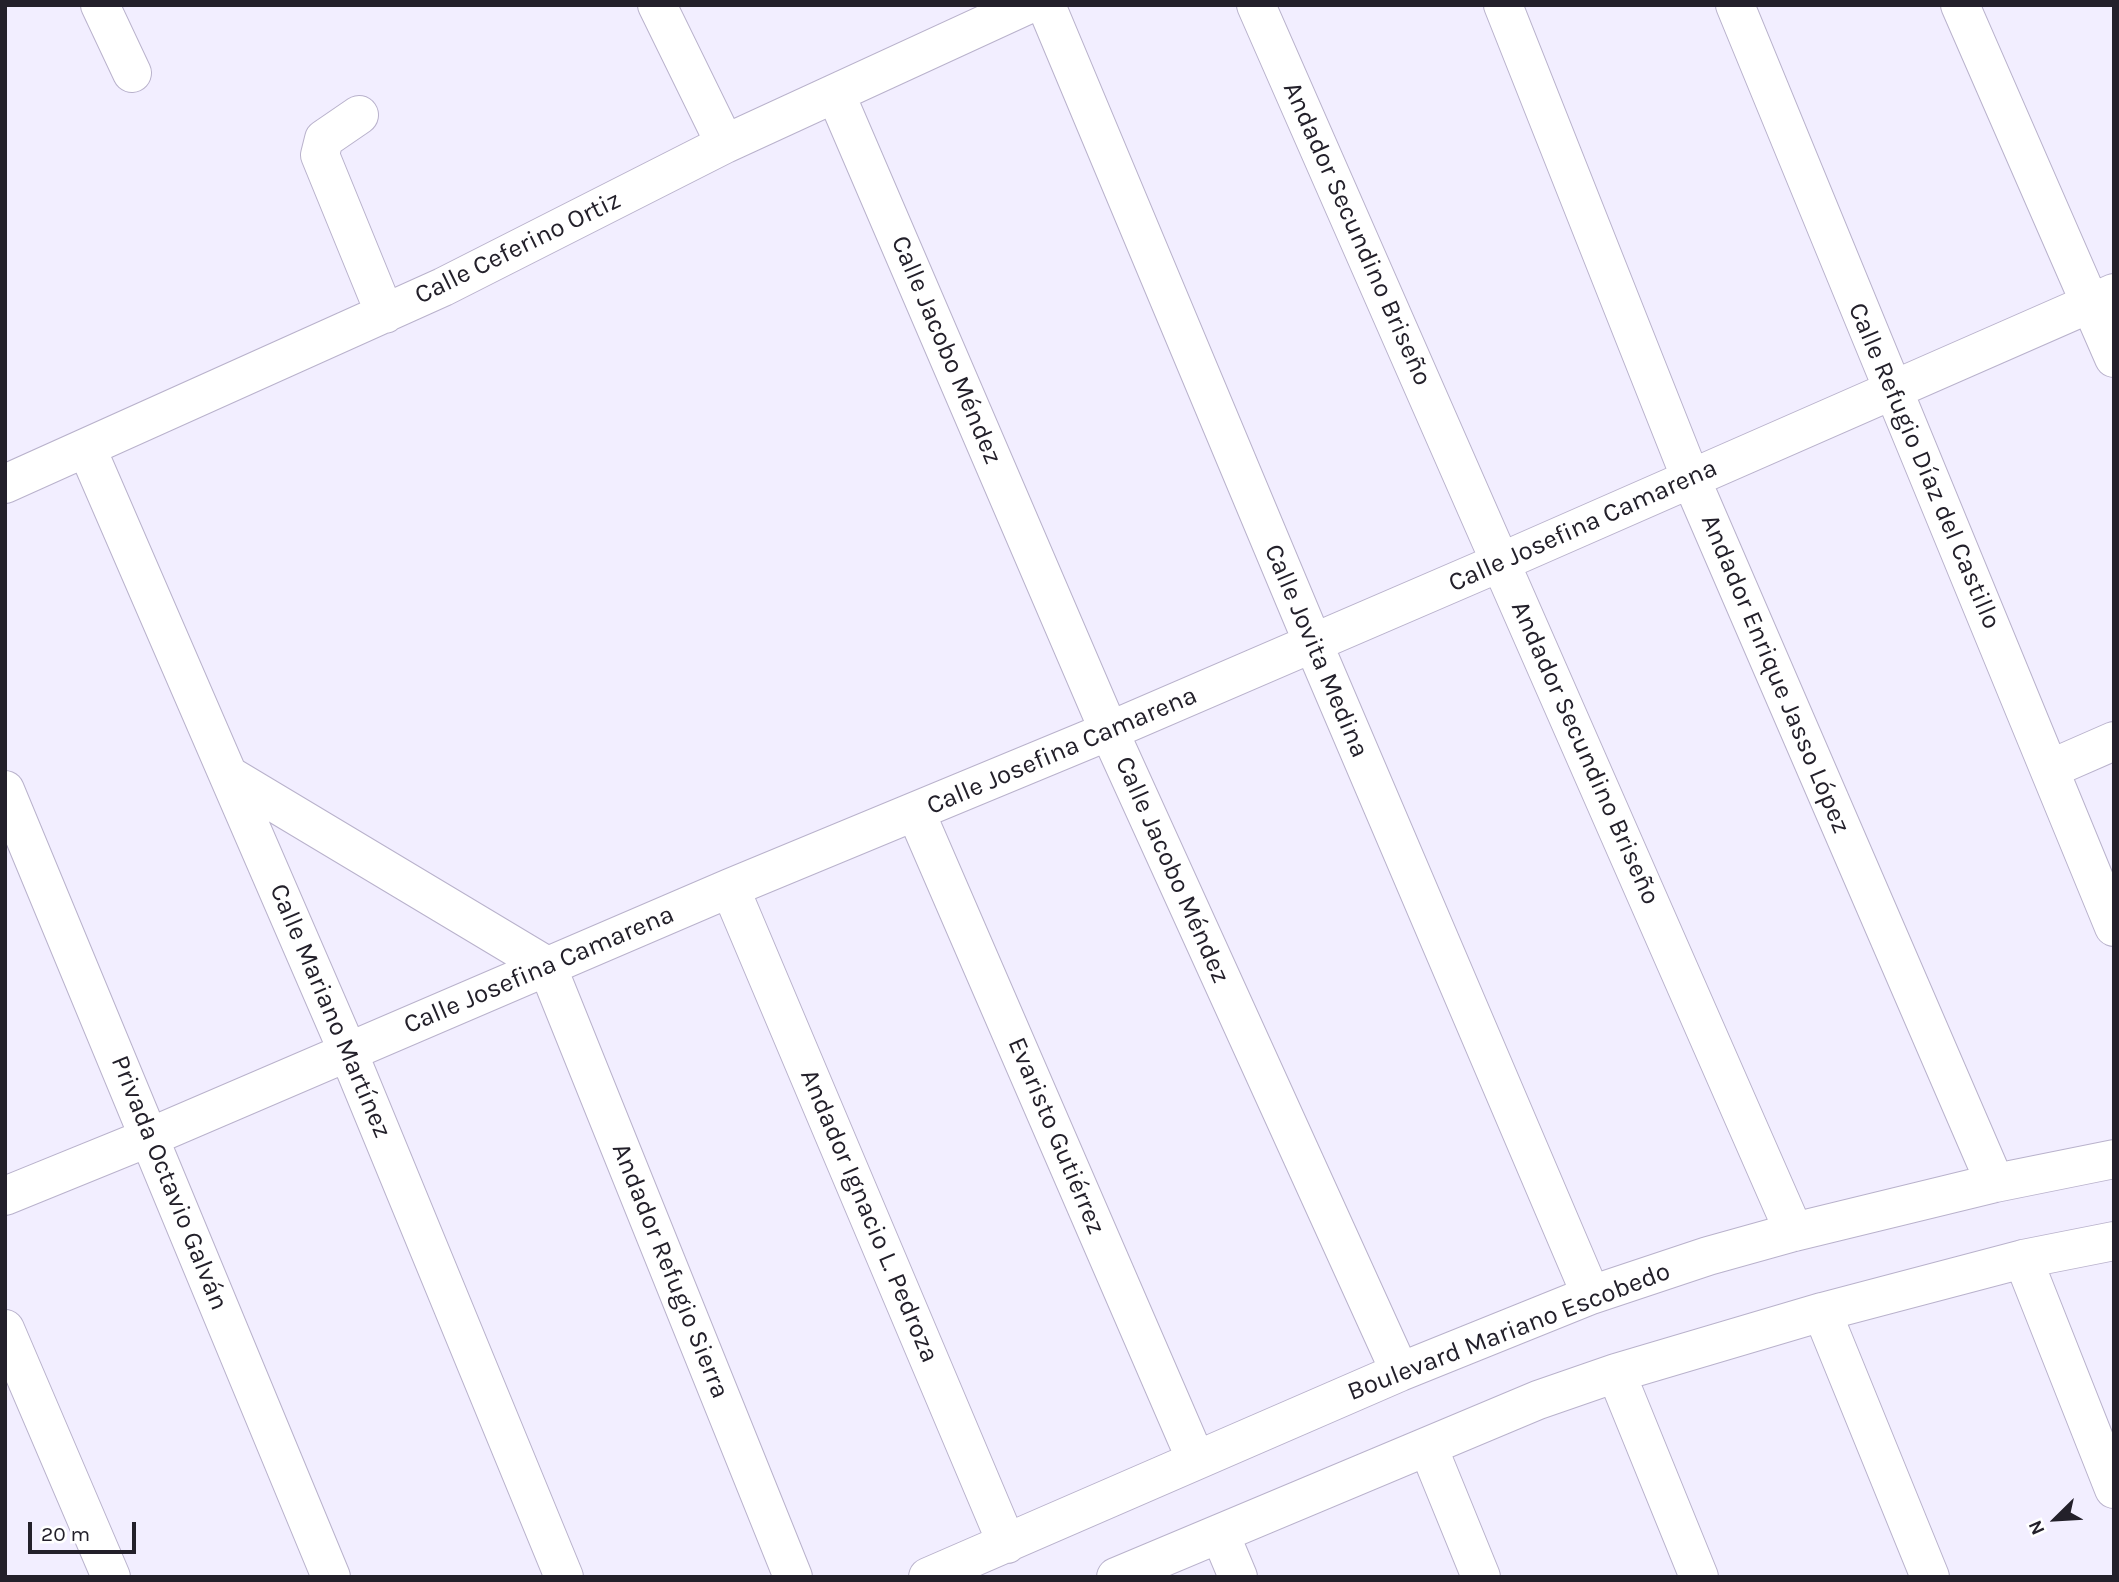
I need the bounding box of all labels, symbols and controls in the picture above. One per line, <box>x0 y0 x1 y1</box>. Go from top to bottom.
street label: Andador Secundino Briseño <box>1276 77 1438 391</box>
street label: Calle Ceferino Ortiz <box>410 185 626 311</box>
street label: Calle Jacobo Méndez <box>884 231 1008 469</box>
street label: Calle Refugio Díaz del Castillo <box>1841 298 2007 634</box>
street label: Calle Josefina Camarena <box>1444 453 1722 599</box>
street label: Andador Enrique Jasso López <box>1694 510 1856 838</box>
street label: Calle Jovita Medina <box>1257 540 1375 762</box>
street label: Andador Secundino Briseño <box>1504 596 1666 910</box>
street label: Calle Josefina Camarena <box>922 680 1202 822</box>
street label: Calle Jacobo Méndez <box>1108 752 1236 988</box>
street label: Calle Mariano Martínez <box>262 879 398 1143</box>
street label: Calle Josefina Camarena <box>399 899 679 1041</box>
street label: Evaristo Gutiérrez <box>1000 1033 1112 1239</box>
street label: Privada Octavio Galván <box>104 1051 234 1315</box>
street label: Andador Ignacio L. Pedroza <box>793 1065 945 1367</box>
street label: Andador Refugio Sierra <box>605 1139 735 1403</box>
street label: Boulevard Mariano Escobedo <box>1343 1256 1675 1408</box>
north arrow <box>2021 1484 2091 1554</box>
scale bar <box>32 1508 140 1552</box>
text: N <box>2024 1517 2050 1538</box>
text: 20 m <box>41 1522 90 1546</box>

